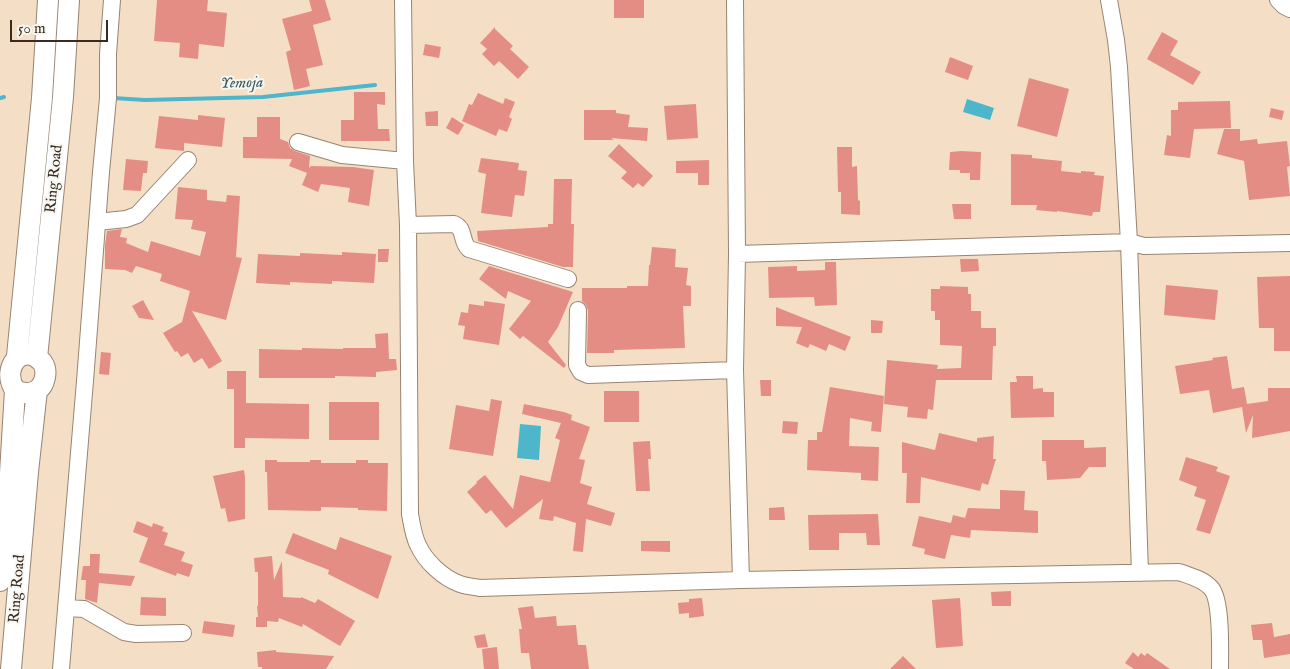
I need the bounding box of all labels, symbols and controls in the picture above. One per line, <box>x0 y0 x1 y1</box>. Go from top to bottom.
scale bar <box>12 10 110 42</box>
text: 50 m <box>18 19 46 38</box>
water label: Yemoja <box>221 74 263 94</box>
street label: Ring Road <box>42 144 68 214</box>
street label: Ring Road <box>6 554 30 624</box>

